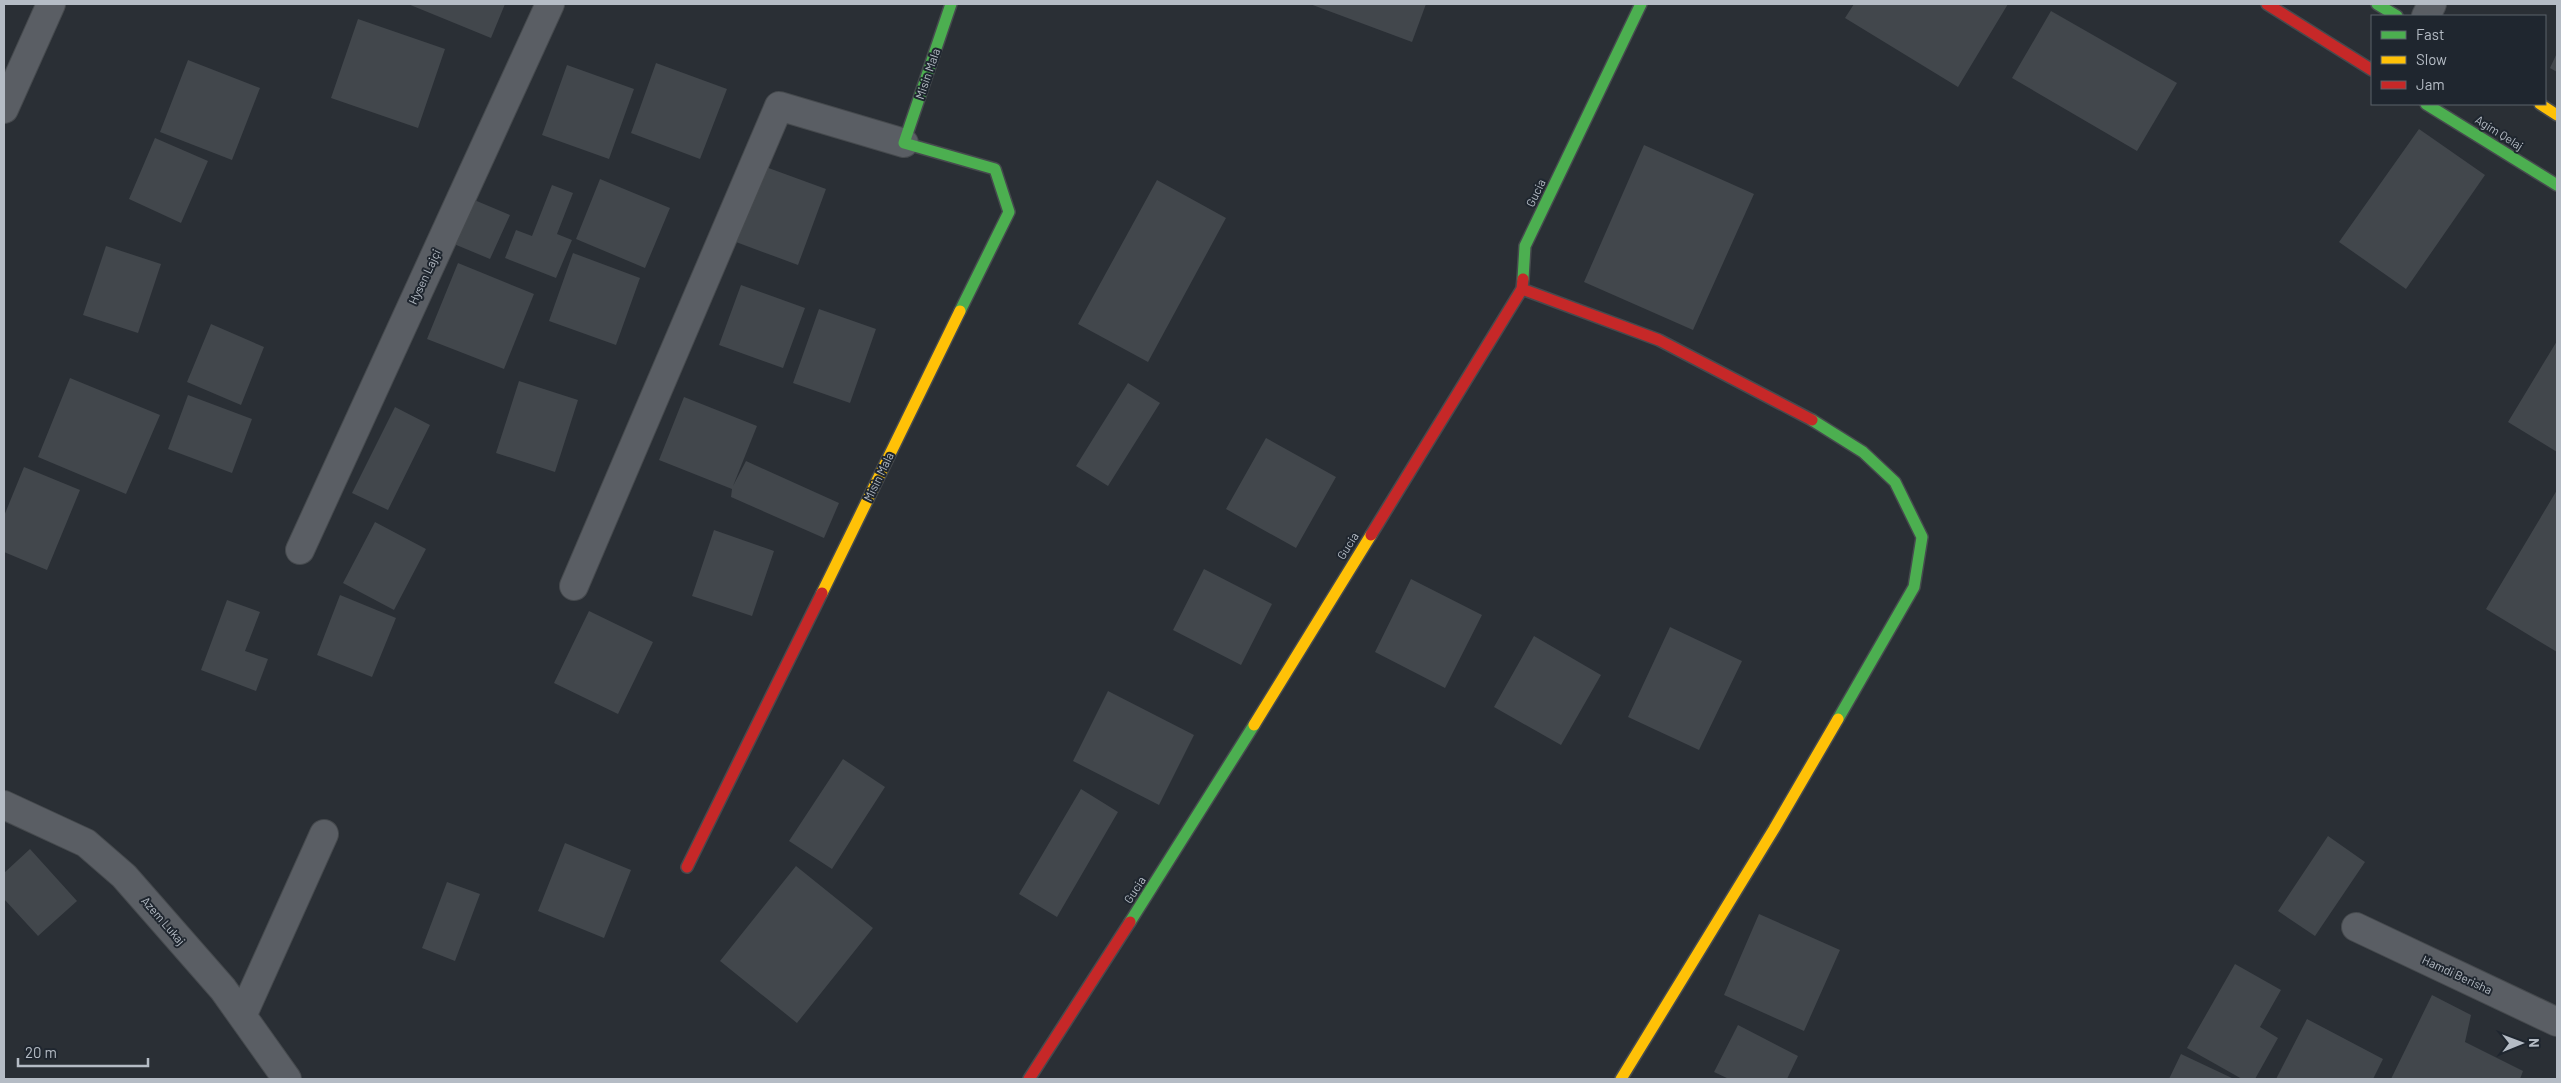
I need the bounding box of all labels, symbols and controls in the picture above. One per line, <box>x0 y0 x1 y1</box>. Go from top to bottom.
legend <box>2371 15 2546 105</box>
text: Fast <box>2416 25 2444 43</box>
street label: Misin Mala <box>912 46 942 101</box>
text: Slow <box>2416 50 2447 68</box>
text: Jam <box>2416 75 2445 93</box>
street label: Agim Qelaj <box>2473 112 2526 152</box>
street label: Gucia <box>1522 176 1548 209</box>
street label: Hysen Lajçi <box>405 247 443 306</box>
street label: Misin Mala <box>860 450 896 503</box>
street label: Gucia <box>1333 529 1361 562</box>
street label: Gucia <box>1120 873 1148 906</box>
street label: Azem Lukaj <box>139 893 189 947</box>
street label: Hamdi Berisha <box>2420 952 2495 996</box>
north arrow <box>2496 1018 2546 1068</box>
scale bar <box>18 1036 148 1068</box>
text: N <box>2526 1038 2543 1048</box>
text: 20 m <box>25 1043 57 1061</box>

